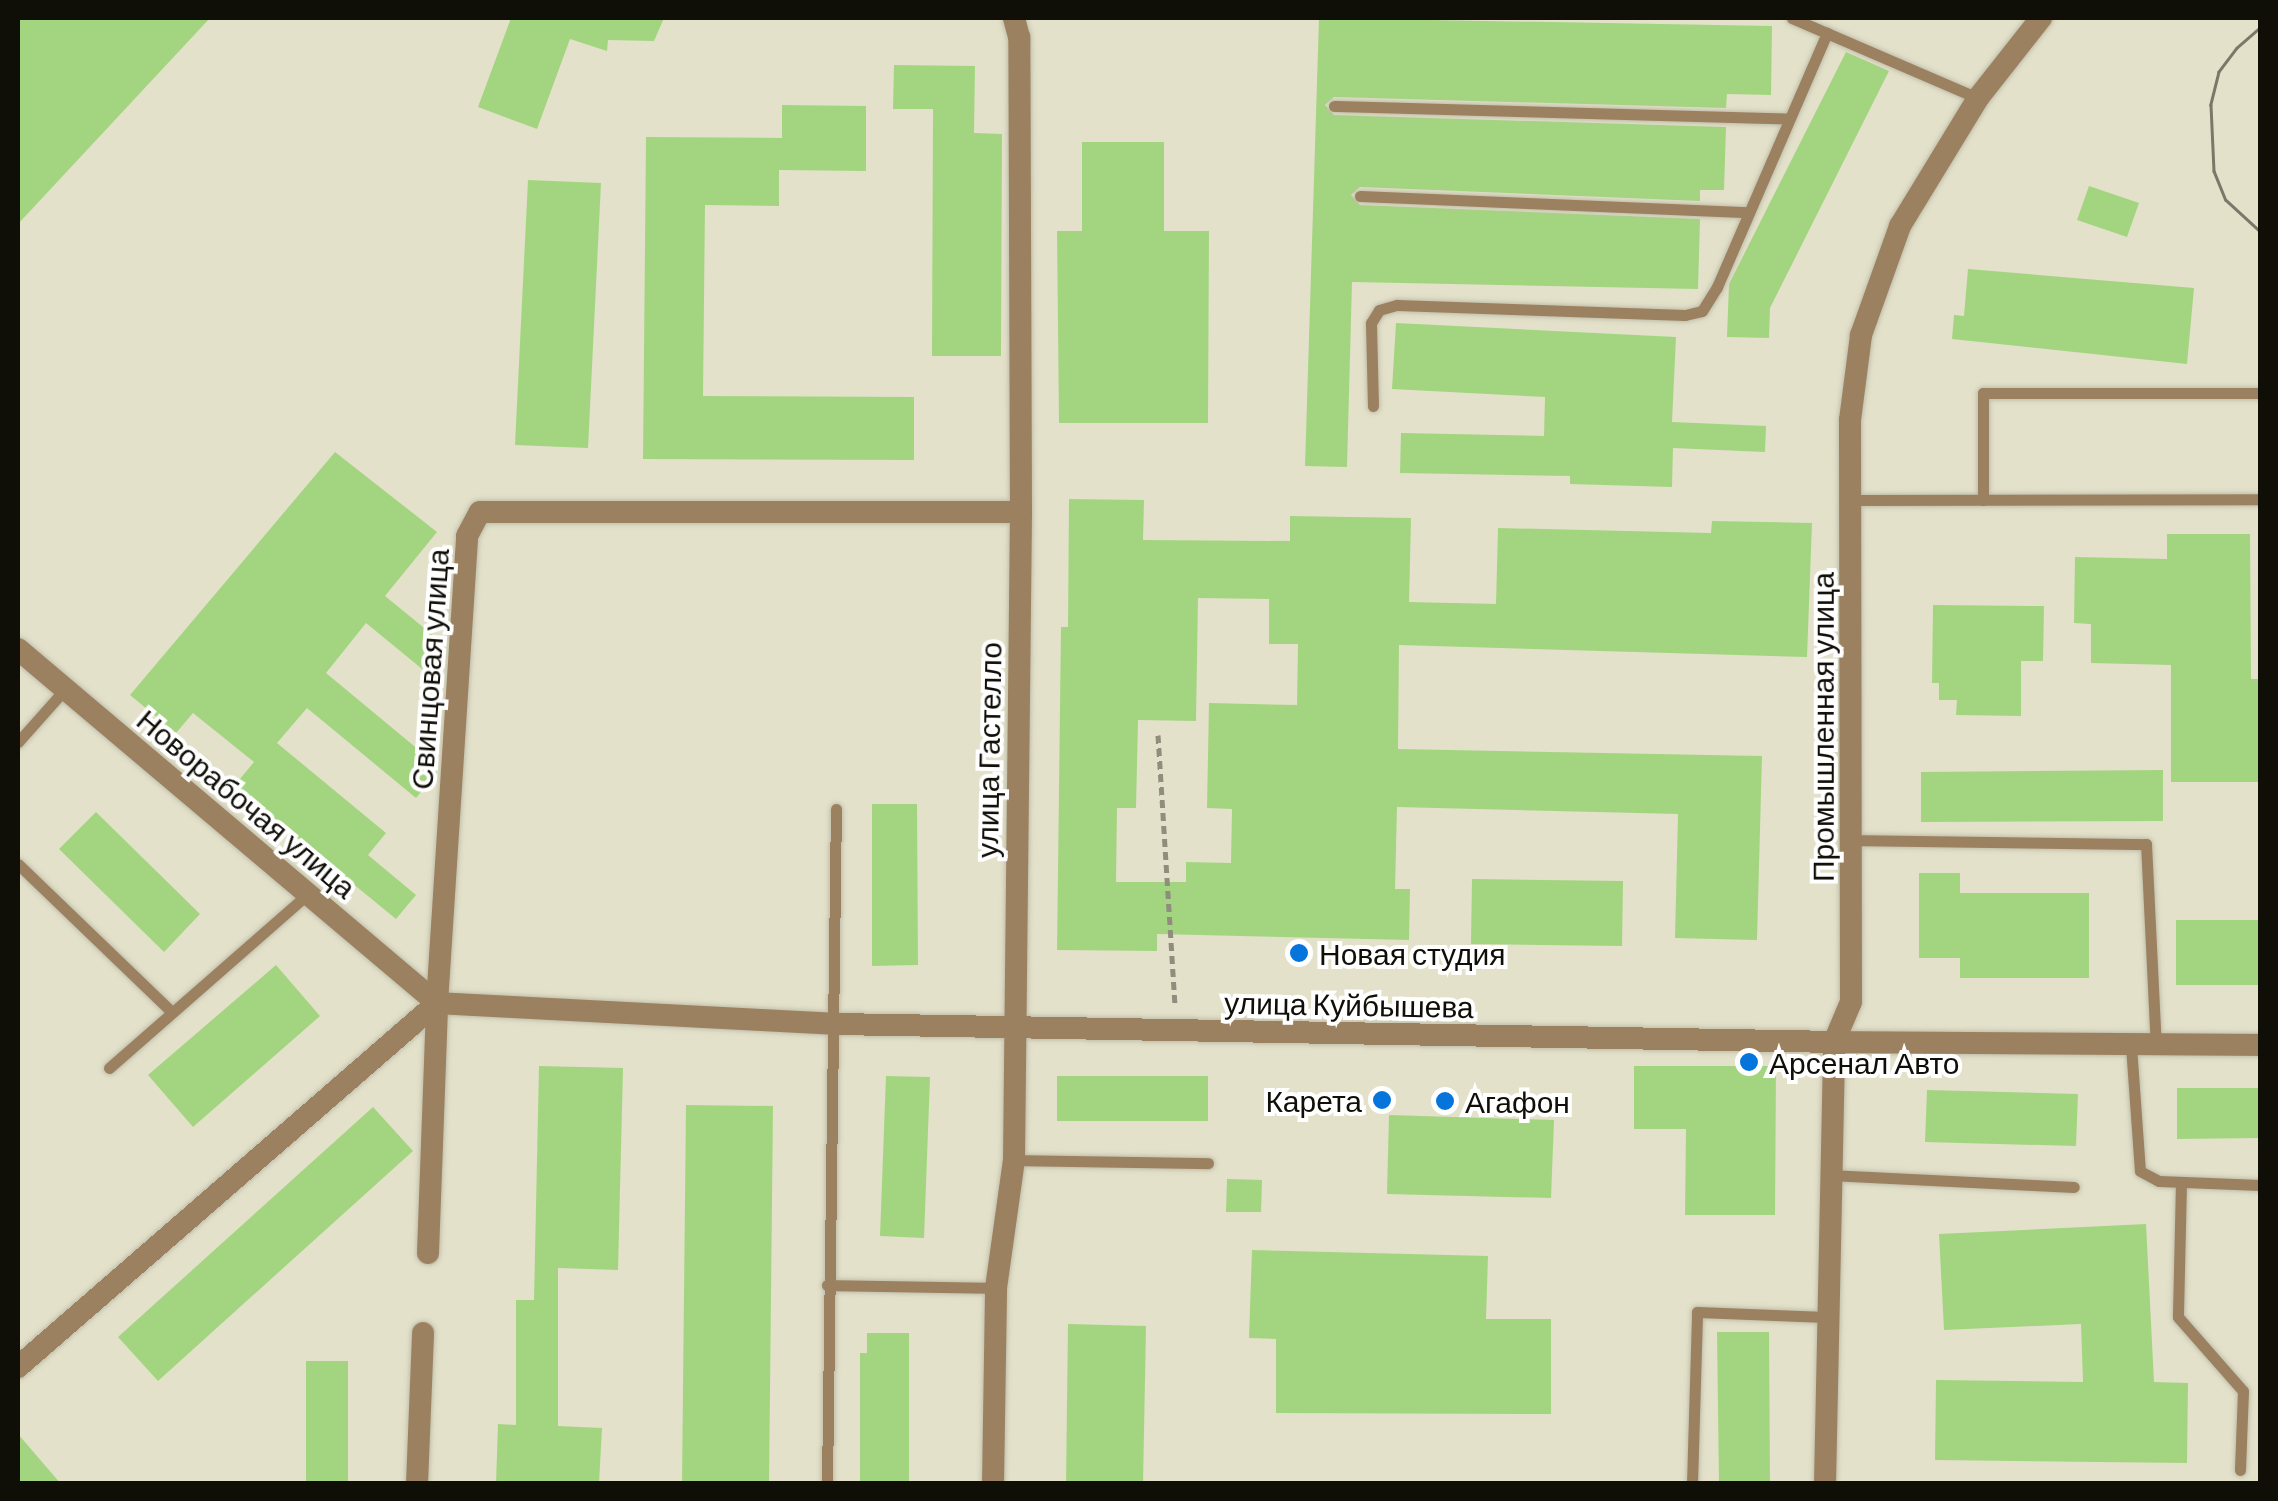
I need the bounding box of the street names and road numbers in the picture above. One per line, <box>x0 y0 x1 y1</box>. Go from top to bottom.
street label: Свинцовая улица <box>403 547 455 791</box>
street label: Промышленная улица <box>1804 572 1840 882</box>
street label: улица Гастелло <box>968 642 1008 858</box>
street label: Новорабочая улица <box>130 701 364 905</box>
street label: улица Куйбышева <box>1224 984 1474 1024</box>

